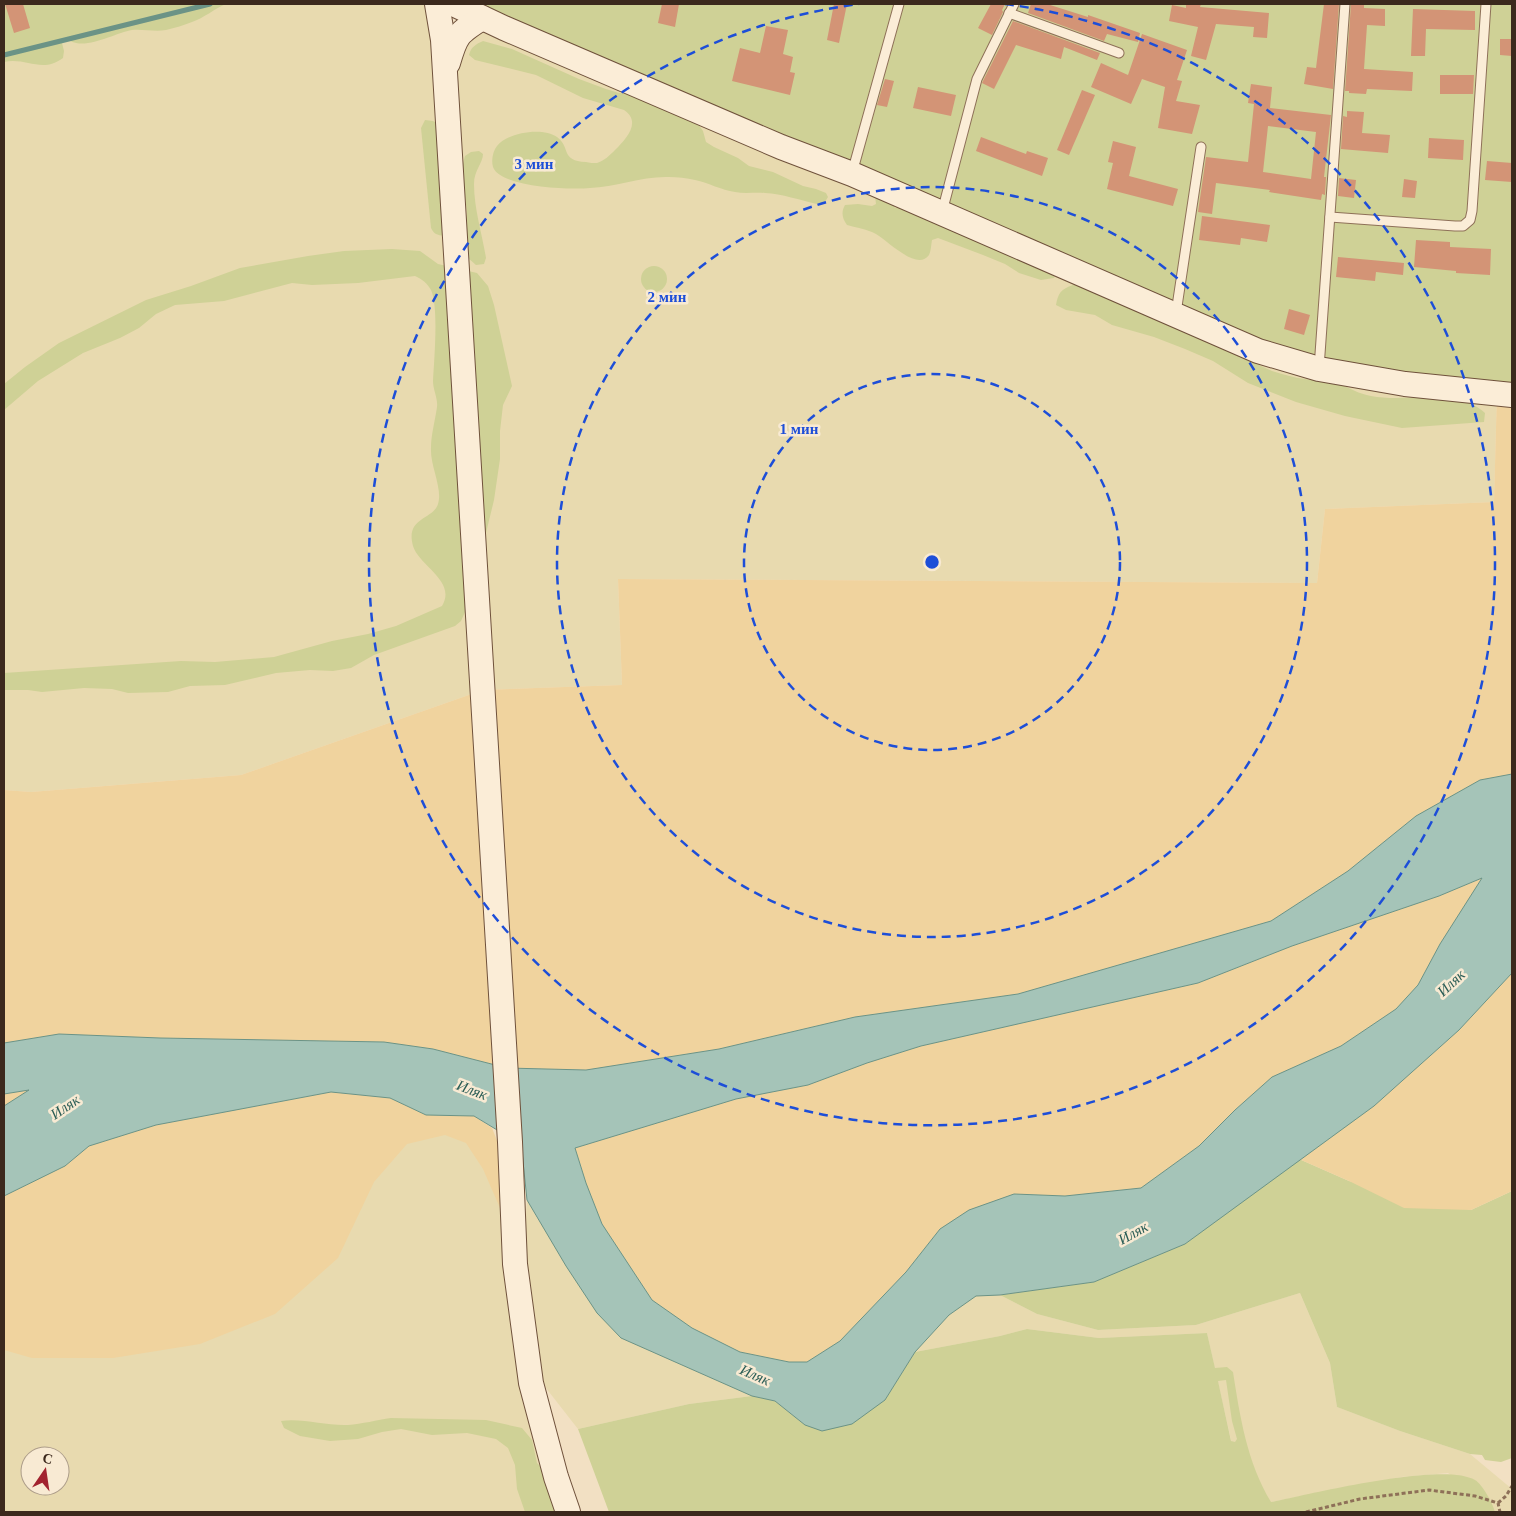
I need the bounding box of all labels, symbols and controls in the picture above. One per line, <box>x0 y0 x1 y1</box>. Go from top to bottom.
text: 3 мин <box>515 156 554 172</box>
text: 2 мин <box>648 289 687 305</box>
text: 1 мин <box>780 421 819 437</box>
centre of rings <box>923 553 941 571</box>
water label: Иляк <box>1433 966 1469 1000</box>
water label: Иляк <box>454 1077 490 1103</box>
water label: Иляк <box>47 1091 83 1123</box>
water label: Иляк <box>1115 1218 1151 1248</box>
water label: Иляк <box>737 1361 773 1389</box>
north arrow <box>20 1446 70 1496</box>
text: С <box>41 1450 54 1467</box>

